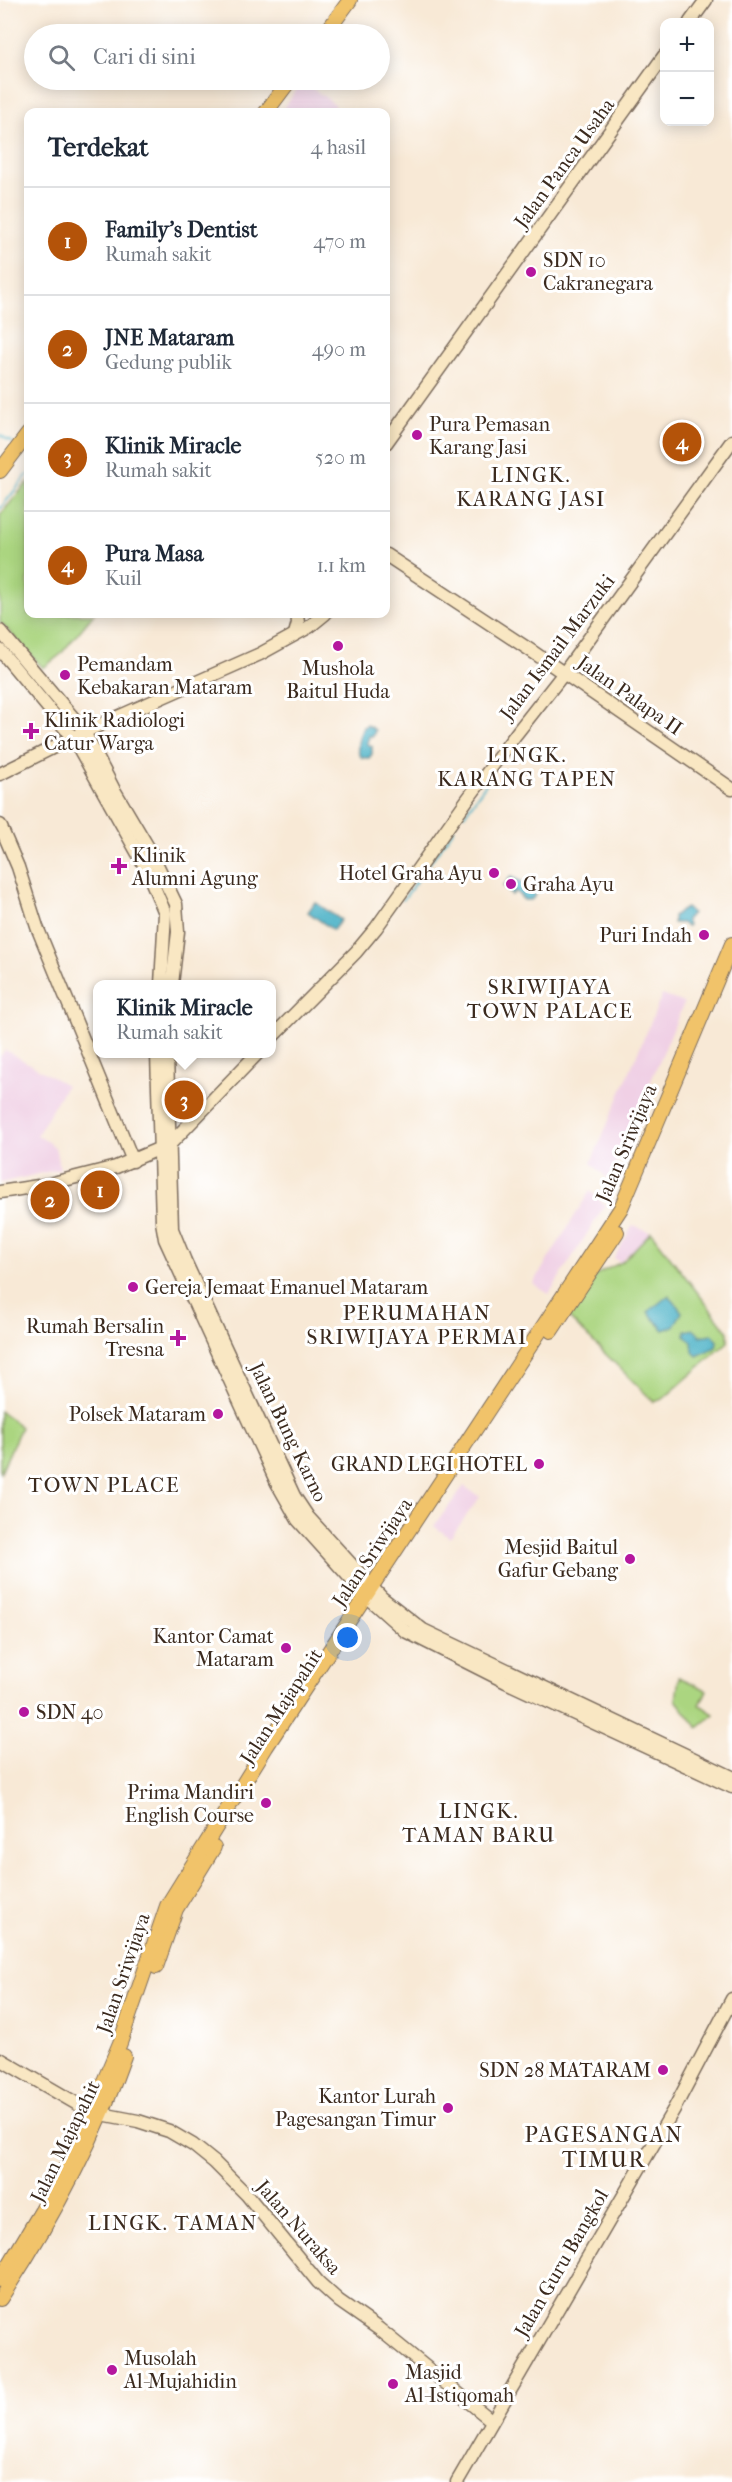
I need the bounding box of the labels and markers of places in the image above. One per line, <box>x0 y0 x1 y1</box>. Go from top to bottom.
place label: SDN 10 Cakranegara <box>543 249 654 295</box>
marker: SDN 10 Cakranegara <box>524 265 538 279</box>
place label: Pura Pemasan Karang Jasi <box>429 413 550 459</box>
pin: 4 <box>662 420 702 464</box>
marker: Pura Pemasan Karang Jasi <box>410 428 424 442</box>
marker: Mushola Baitul Huda <box>331 639 345 653</box>
place label: Pemandam Kebakaran Mataram <box>77 653 253 699</box>
place label: Mushola Baitul Huda <box>286 657 390 703</box>
marker: Pemandam Kebakaran Mataram <box>58 668 72 682</box>
place label: Klinik Radiologi Catur Warga <box>44 709 185 755</box>
marker: Klinik Radiologi Catur Warga <box>22 722 40 740</box>
place label: Klinik Alumni Agung <box>131 844 258 890</box>
marker: Klinik Alumni Agung <box>110 857 128 875</box>
place label: Hotel Graha Ayu <box>339 862 483 885</box>
marker: Hotel Graha Ayu <box>487 866 501 880</box>
place label: Graha Ayu <box>523 873 614 896</box>
marker: Graha Ayu <box>504 877 518 891</box>
place label: Puri Indah <box>599 924 693 947</box>
marker: Puri Indah <box>697 928 711 942</box>
pin: 3 <box>164 1078 204 1122</box>
pin: 1 <box>80 1168 120 1212</box>
pin: 2 <box>31 1178 70 1222</box>
place label: Gereja Jemaat Emanuel Mataram <box>145 1276 429 1299</box>
marker: Gereja Jemaat Emanuel Mataram <box>126 1280 140 1294</box>
place label: Rumah Bersalin Tresna <box>26 1315 165 1361</box>
marker: Rumah Bersalin Tresna <box>169 1329 187 1347</box>
place label: Polsek Mataram <box>69 1403 206 1426</box>
marker: Polsek Mataram <box>211 1407 225 1421</box>
place label: GRAND LEGI HOTEL <box>331 1453 527 1476</box>
marker: GRAND LEGI HOTEL <box>532 1457 546 1471</box>
place label: Mesjid Baitul Gafur Gebang <box>498 1536 618 1582</box>
marker: Mesjid Baitul Gafur Gebang <box>623 1552 637 1566</box>
place label: Kantor Camat Mataram <box>153 1625 274 1671</box>
marker: Kantor Camat Mataram <box>279 1641 293 1655</box>
place label: SDN 40 <box>36 1701 104 1724</box>
marker: SDN 40 <box>17 1705 31 1719</box>
place label: Prima Mandiri English Course <box>125 1781 254 1827</box>
marker: Prima Mandiri English Course <box>259 1796 273 1810</box>
place label: SDN 28 MATARAM <box>479 2059 651 2082</box>
marker: SDN 28 MATARAM <box>656 2063 670 2077</box>
place label: Kantor Lurah Pagesangan Timur <box>275 2085 437 2131</box>
marker: Kantor Lurah Pagesangan Timur <box>441 2101 455 2115</box>
place label: Musolah Al-Mujahidin <box>123 2347 237 2393</box>
place label: Masjid Al-Istiqomah <box>404 2361 515 2407</box>
marker: Musolah Al-Mujahidin <box>105 2363 119 2377</box>
marker: Masjid Al-Istiqomah <box>386 2377 400 2391</box>

